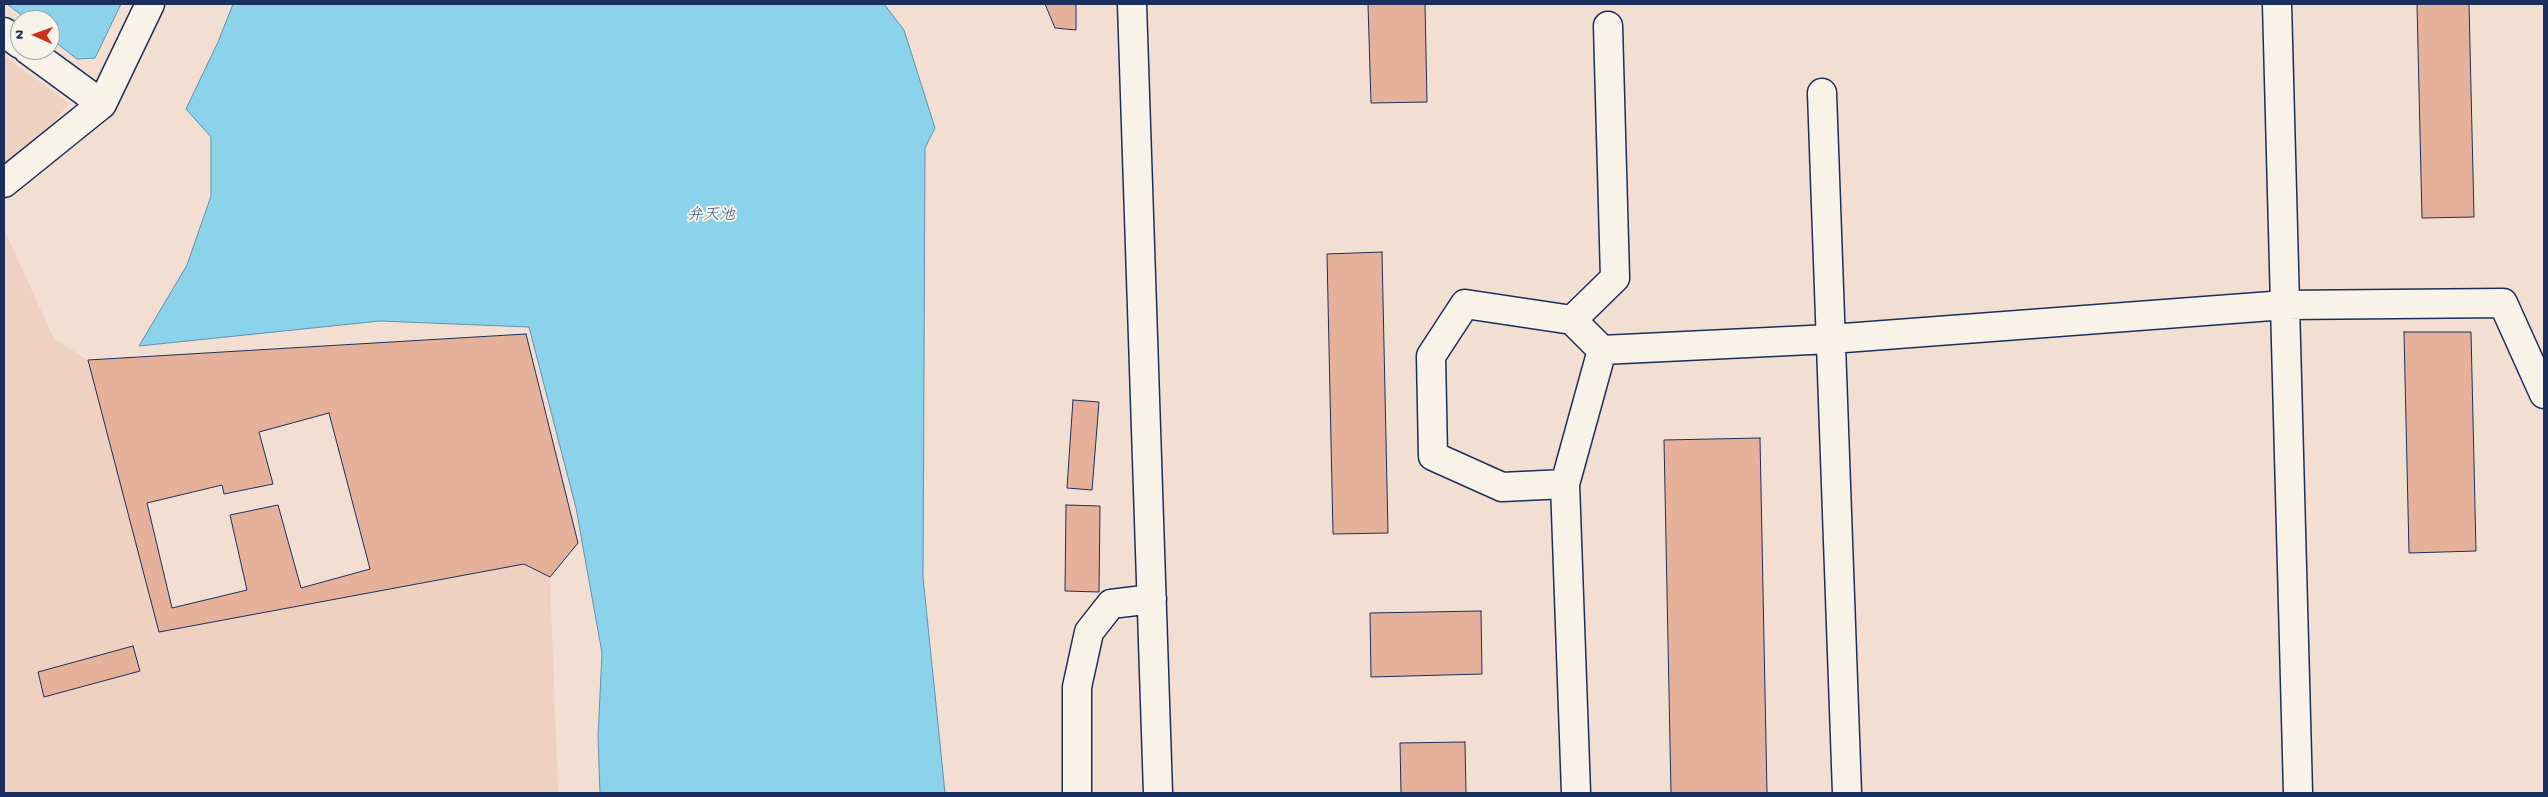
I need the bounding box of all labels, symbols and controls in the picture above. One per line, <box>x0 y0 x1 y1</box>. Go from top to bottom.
north arrow <box>10 10 60 60</box>
text: N <box>12 30 29 39</box>
water label: 弁天池 <box>687 207 735 227</box>

